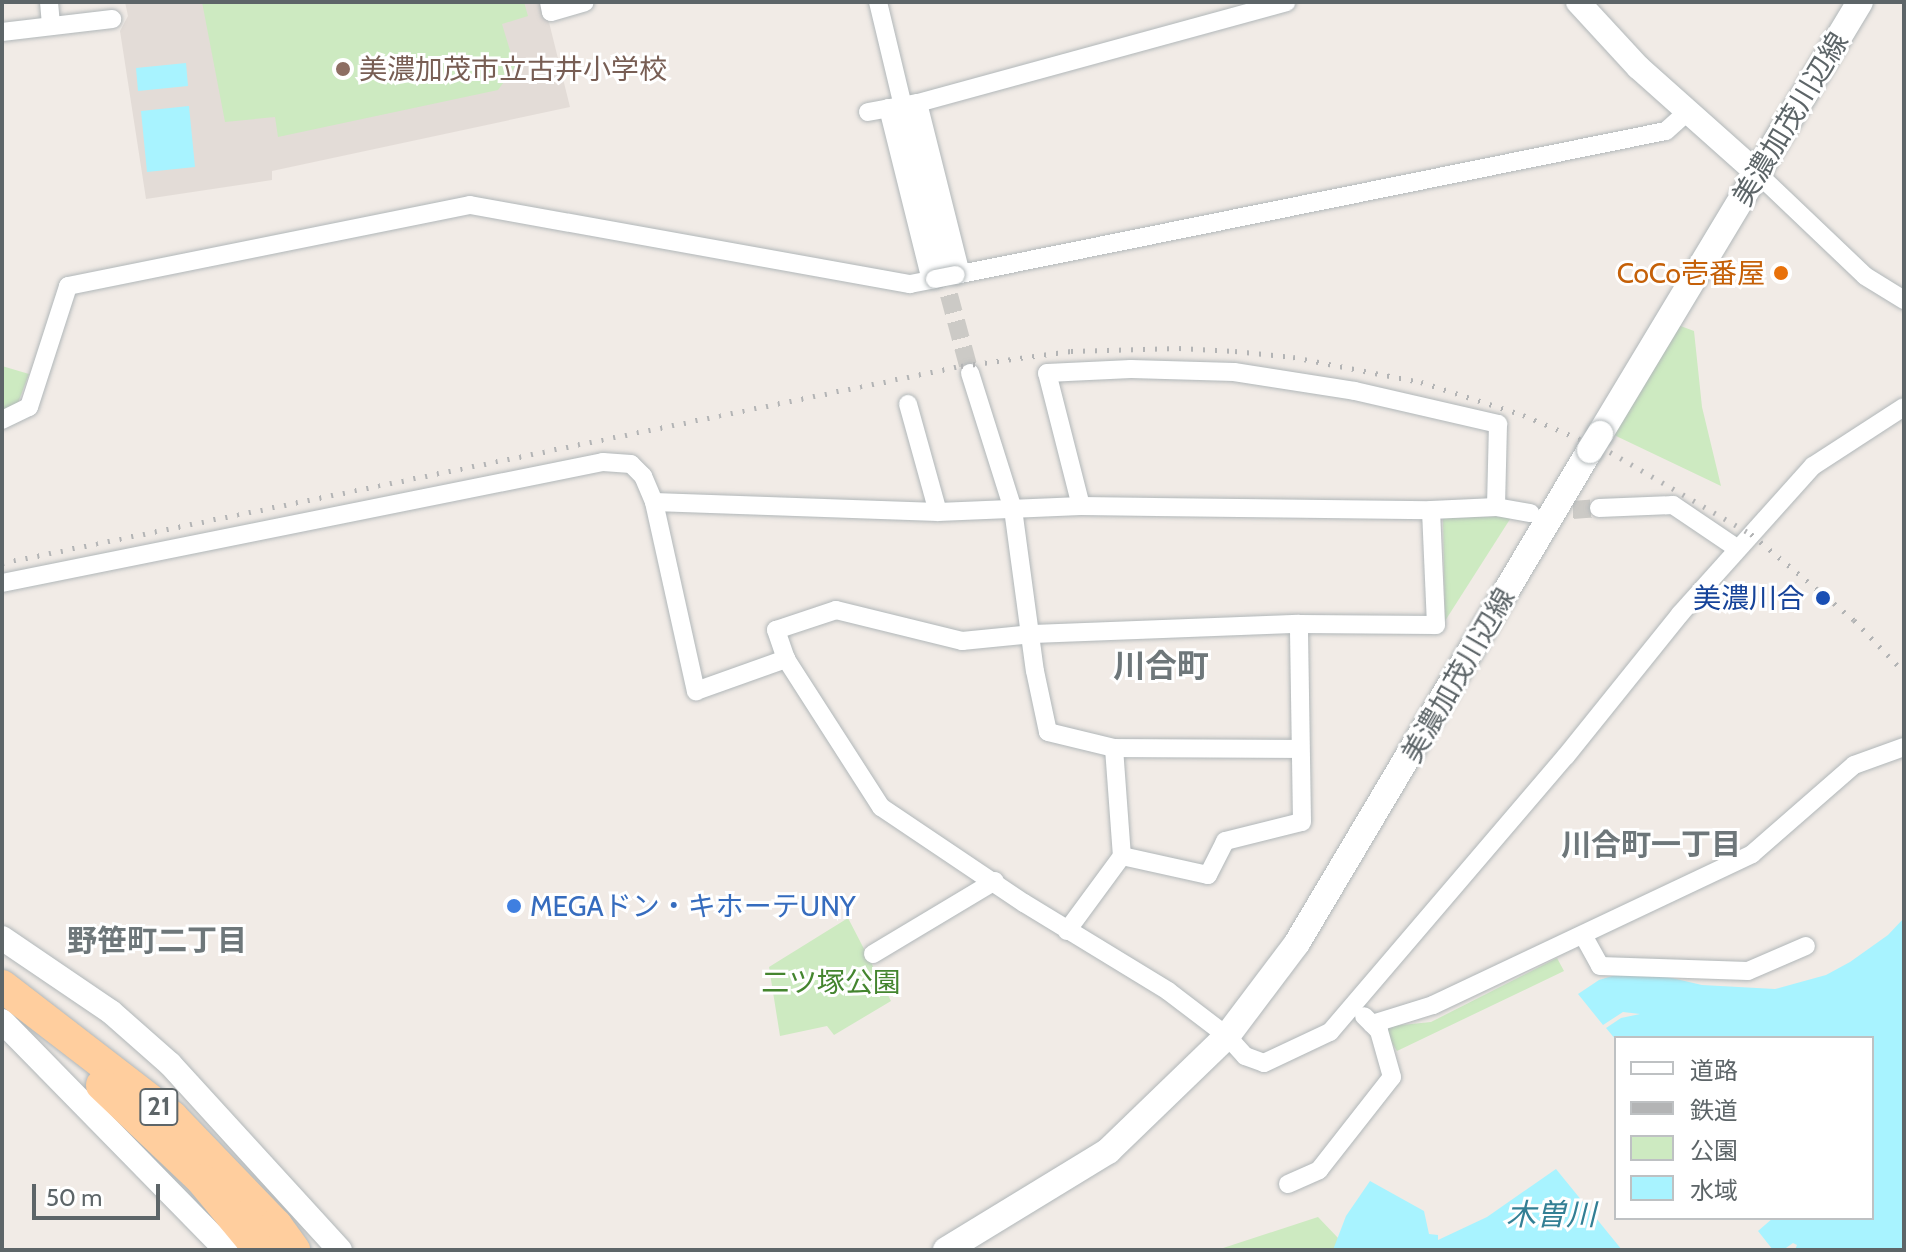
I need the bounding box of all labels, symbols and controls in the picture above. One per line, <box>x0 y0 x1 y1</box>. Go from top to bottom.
street label: 美濃加茂川辺線 <box>1725 26 1855 212</box>
place label: 美濃加茂市立古井小学校 <box>359 52 667 86</box>
marker: 美濃加茂市立古井小学校 <box>334 60 352 78</box>
place label: CoCo壱番屋 <box>1617 256 1765 290</box>
marker: CoCo壱番屋 <box>1772 264 1790 282</box>
place label: 美濃川合 <box>1693 581 1805 615</box>
street label: 美濃加茂川辺線 <box>1394 582 1522 768</box>
marker: 美濃川合 <box>1812 587 1834 609</box>
district label: 川合町 <box>1113 647 1209 685</box>
district label: 川合町一丁目 <box>1561 827 1741 863</box>
place label: MEGAドン・キホーテUNY <box>530 889 856 923</box>
marker: MEGAドン・キホーテUNY <box>505 897 523 915</box>
district label: 野笹町二丁目 <box>67 923 247 959</box>
park label: 二ツ塚公園 <box>761 965 901 999</box>
legend <box>1614 1036 1874 1220</box>
text: 道路 <box>1690 1056 1738 1085</box>
road number: 21 <box>139 1085 179 1129</box>
text: 鉄道 <box>1690 1096 1738 1125</box>
text: 公園 <box>1690 1136 1738 1165</box>
scale bar <box>36 1168 164 1218</box>
text: 水域 <box>1690 1176 1738 1205</box>
text: 50 m <box>46 1183 102 1212</box>
water label: 木曽川 <box>1506 1197 1596 1233</box>

